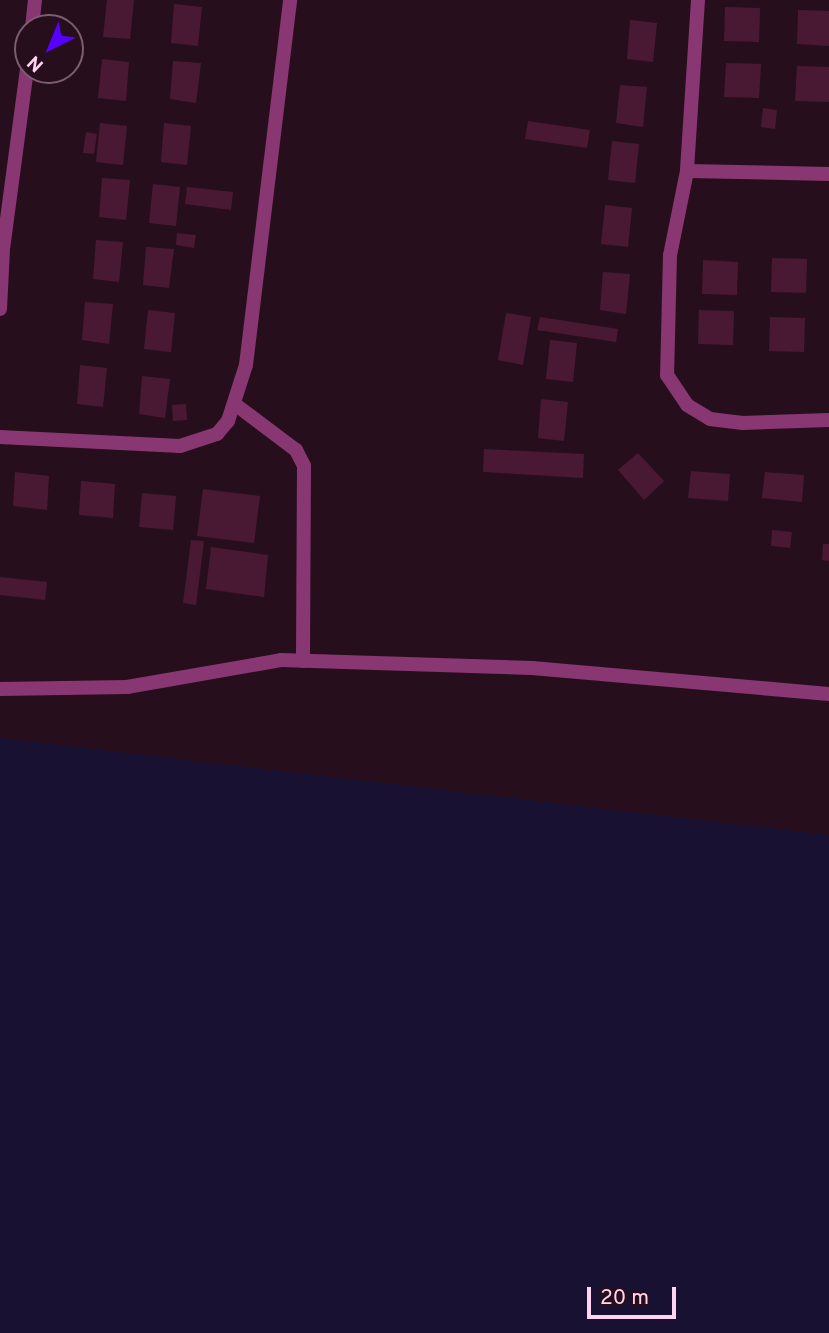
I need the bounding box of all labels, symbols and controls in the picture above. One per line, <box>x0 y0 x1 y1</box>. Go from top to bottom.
north arrow <box>14 14 84 84</box>
text: N <box>23 49 49 76</box>
scale bar <box>591 1274 680 1318</box>
text: 20 m <box>600 1285 649 1312</box>

